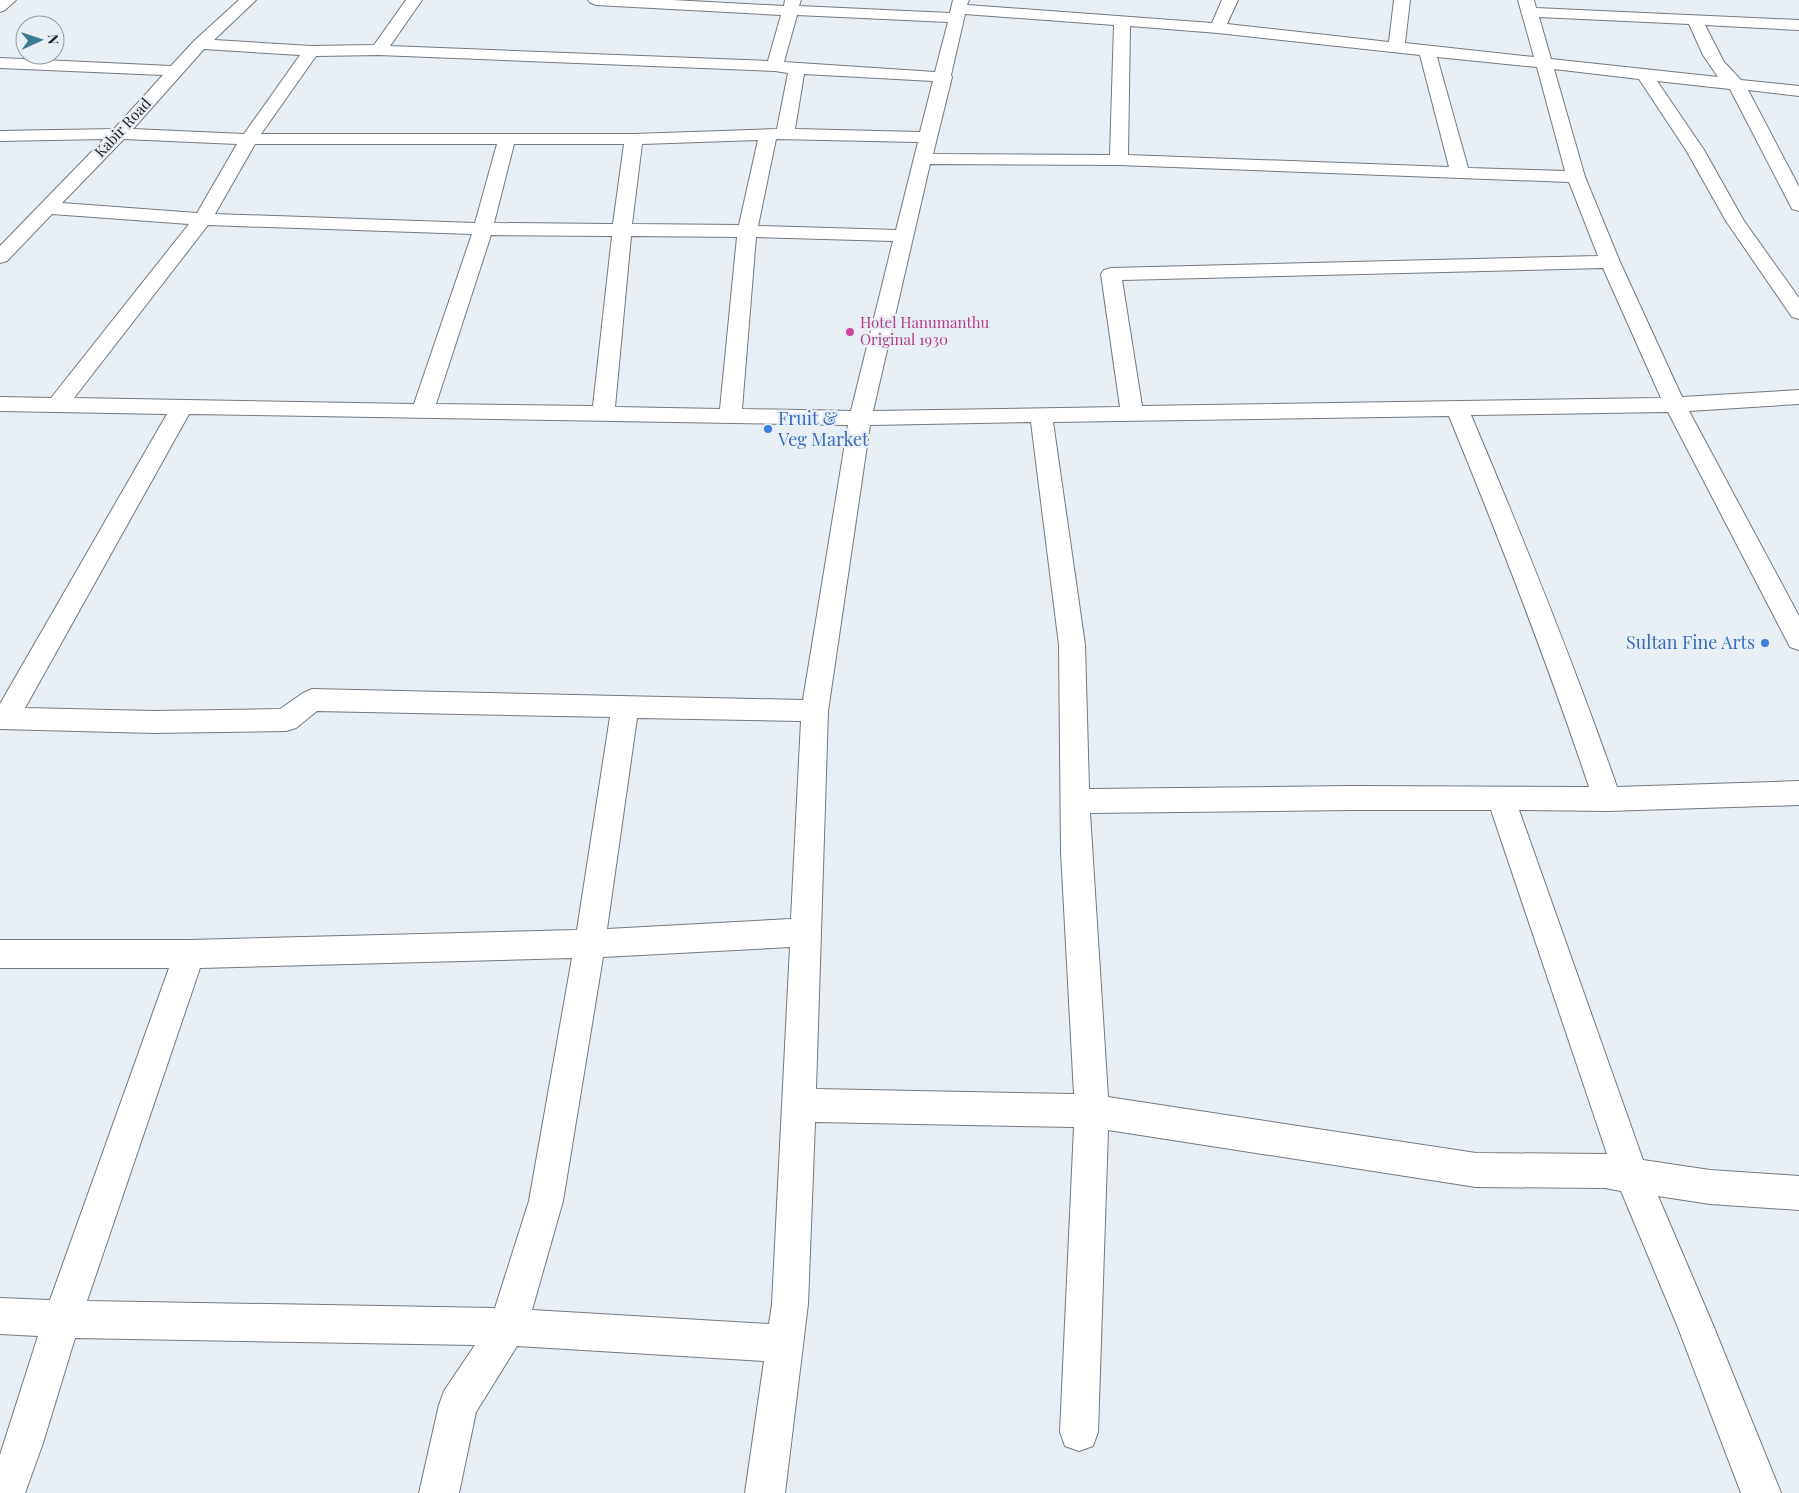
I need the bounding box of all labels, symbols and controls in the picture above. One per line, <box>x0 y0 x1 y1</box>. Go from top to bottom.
north arrow <box>15 15 65 65</box>
text: N <box>44 34 63 45</box>
street label: Kabir Road <box>90 93 155 161</box>
place label: Hotel Hanumanthu Original 1930 <box>860 312 990 349</box>
marker: Hotel Hanumanthu Original 1930 <box>844 326 856 338</box>
place label: Fruit & Veg Market <box>777 406 869 451</box>
marker: Fruit & Veg Market <box>762 423 774 435</box>
place label: Sultan Fine Arts <box>1626 630 1755 654</box>
marker: Sultan Fine Arts <box>1759 637 1771 649</box>

